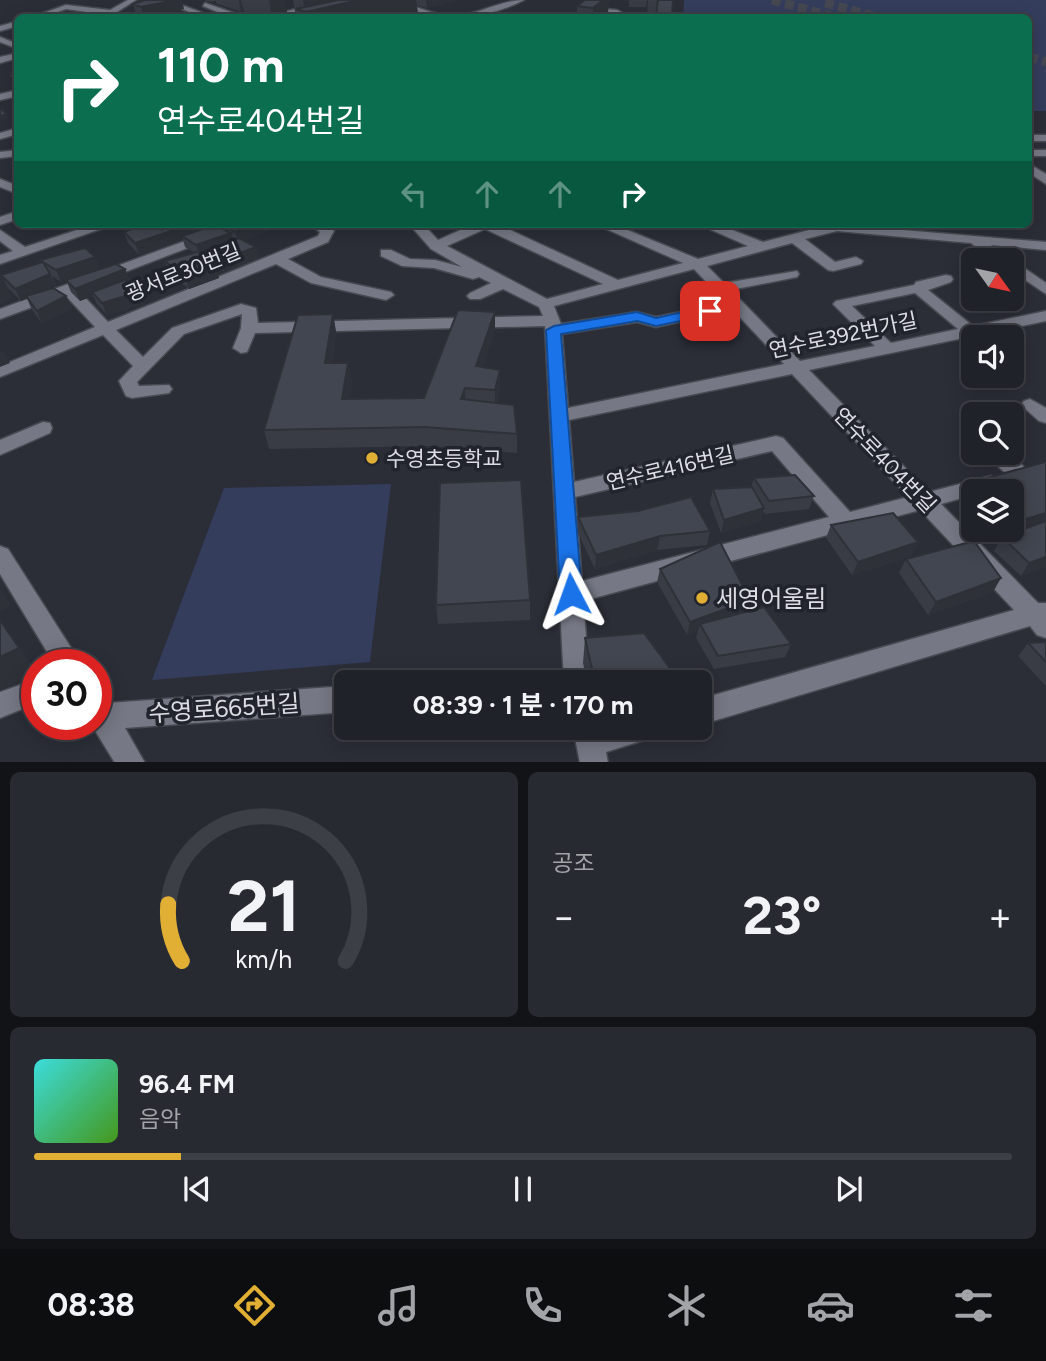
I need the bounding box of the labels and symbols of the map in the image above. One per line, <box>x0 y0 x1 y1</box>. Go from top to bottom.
street label: 광서로30번길 <box>122 238 244 306</box>
north arrow <box>961 248 1024 312</box>
pin <box>680 281 740 341</box>
street label: 연수로392번가길 <box>767 307 919 363</box>
street label: 연수로404번길 <box>829 402 941 518</box>
street label: 연수로416번길 <box>604 441 736 495</box>
place label: 수영초등학교 <box>386 446 502 471</box>
marker: 수영초등학교 <box>364 450 380 466</box>
position arrow <box>534 557 608 631</box>
place label: 세영어울림 <box>716 584 826 613</box>
marker: 세영어울림 <box>694 590 710 606</box>
speed limit sign: 30 <box>21 649 112 740</box>
street label: 수영로665번길 <box>147 688 301 728</box>

